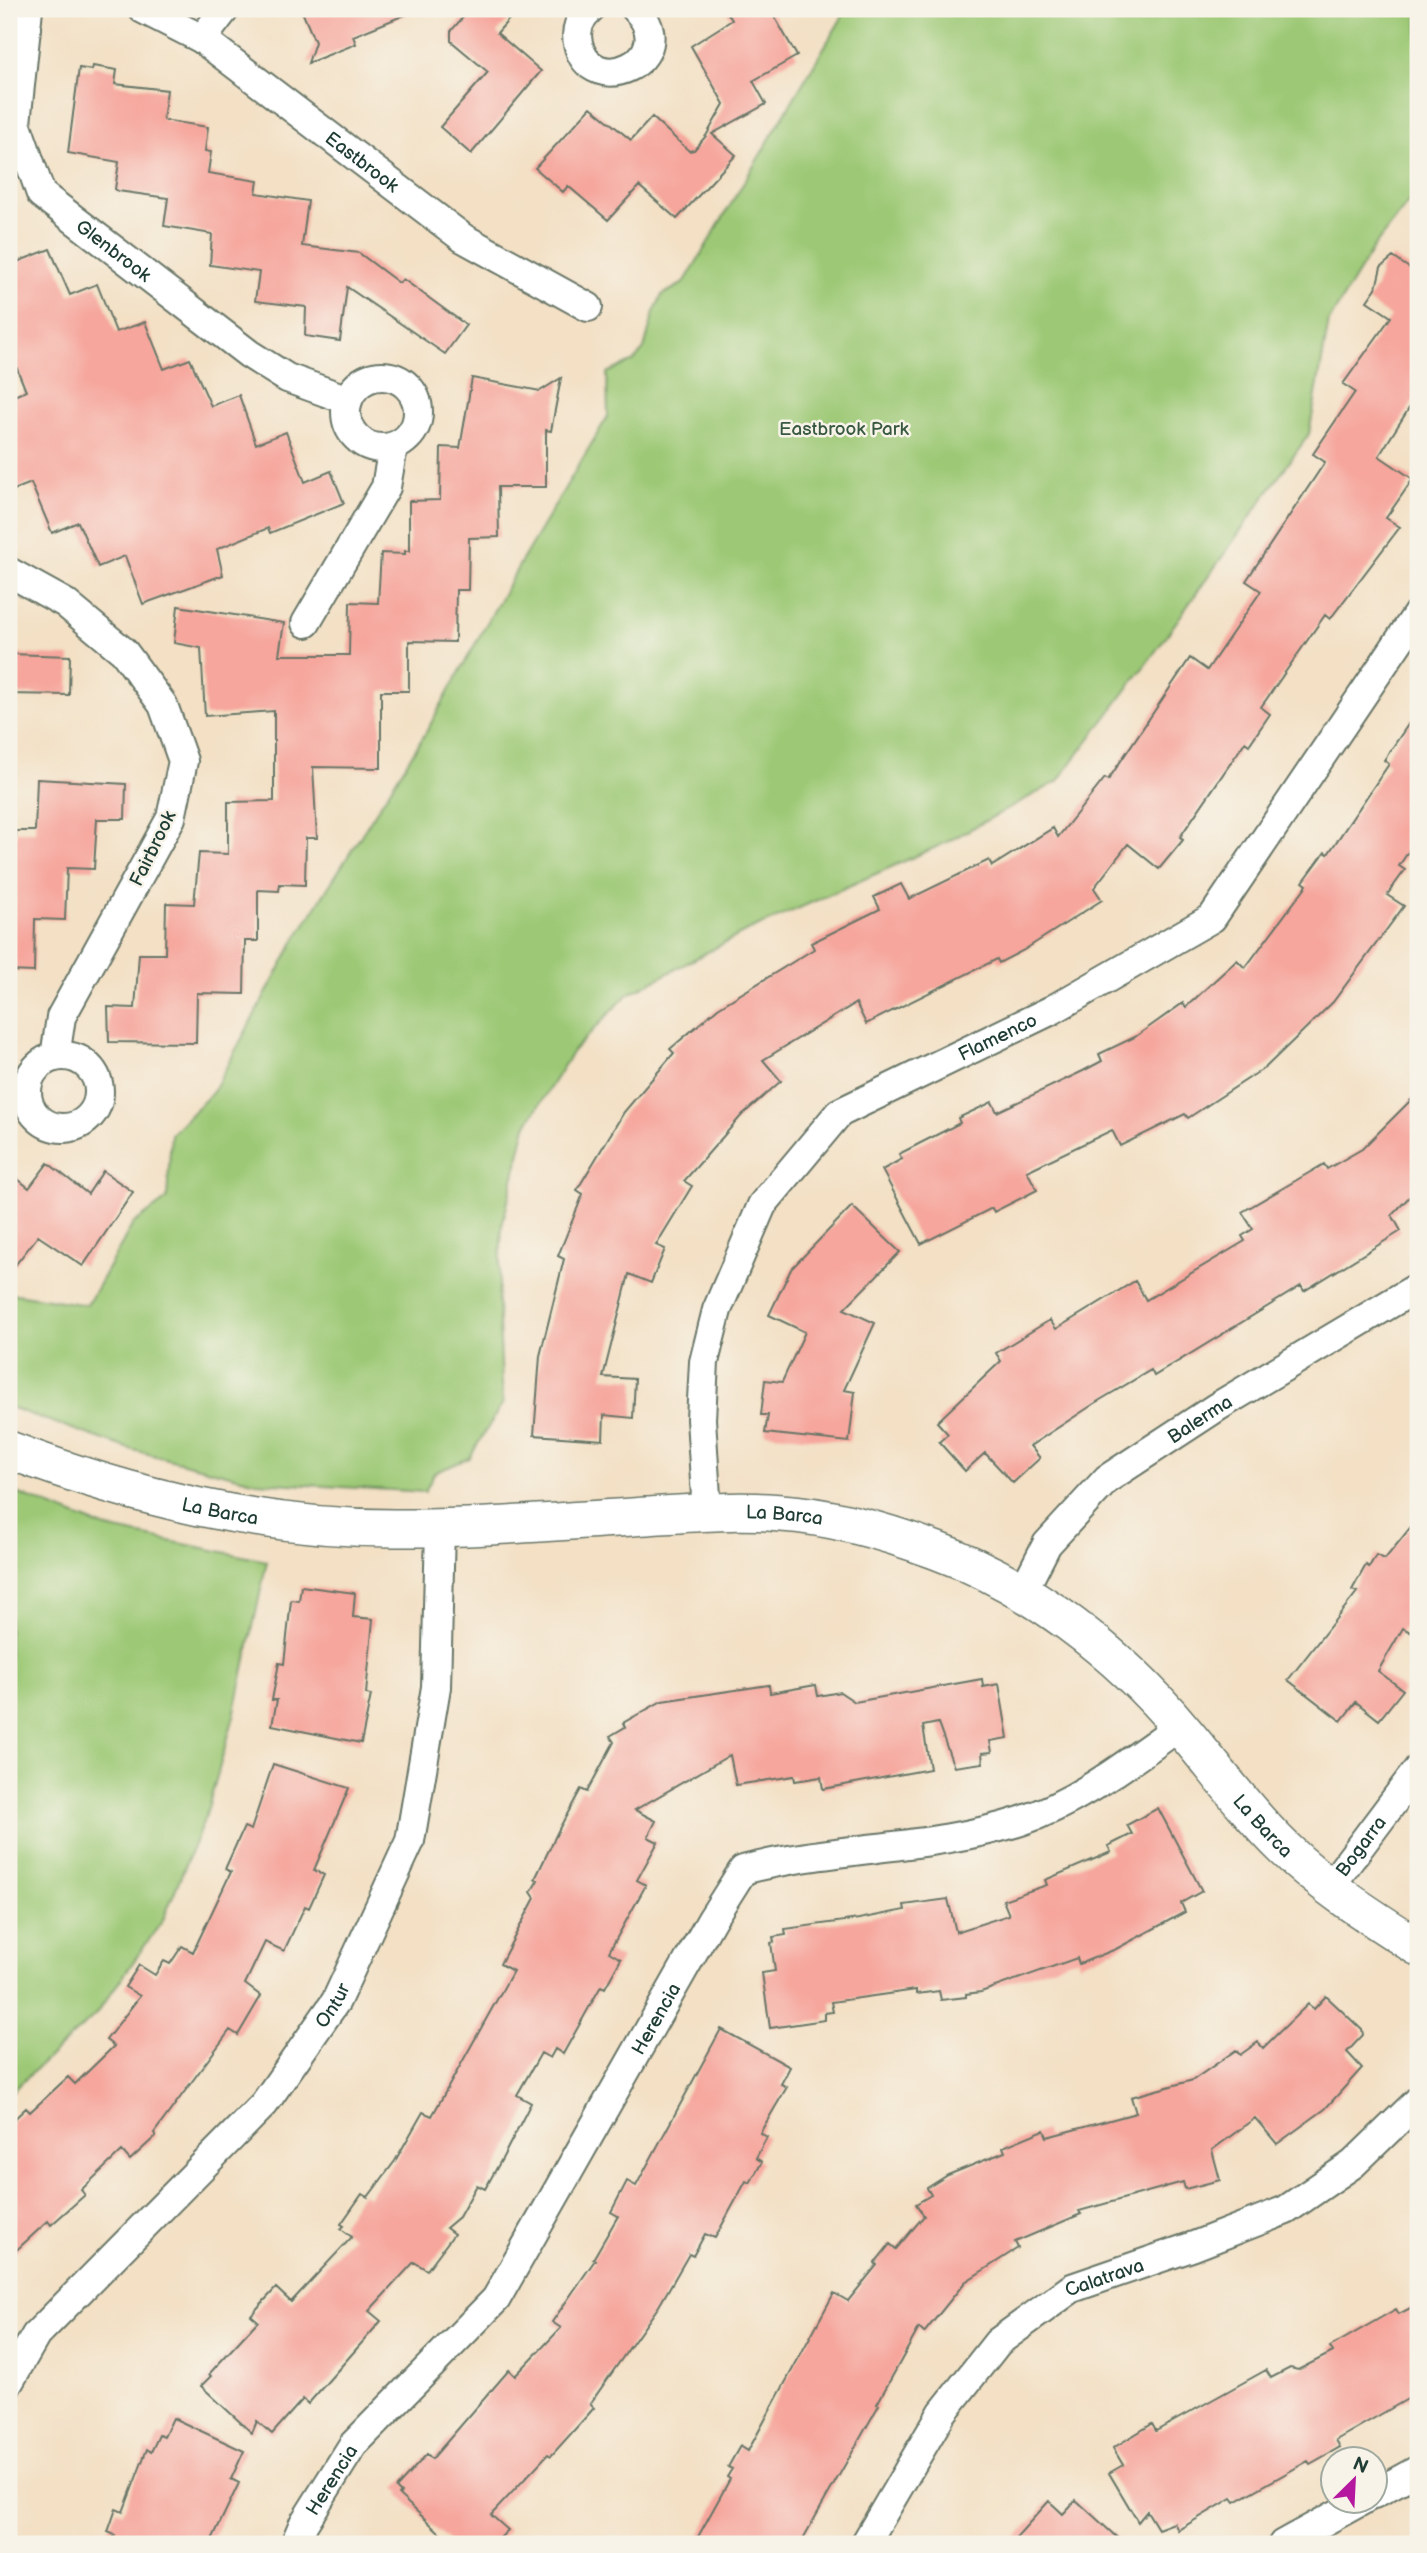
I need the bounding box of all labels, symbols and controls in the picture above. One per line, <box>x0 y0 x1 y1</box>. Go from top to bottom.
street label: Eastbrook <box>320 127 404 198</box>
street label: Glenbrook <box>71 215 156 288</box>
park label: Eastbrook Park <box>779 418 910 441</box>
street label: Fairbrook <box>125 807 182 890</box>
street label: Flamenco <box>955 1009 1041 1067</box>
street label: Balerma <box>1164 1391 1237 1449</box>
street label: La Barca <box>179 1493 260 1530</box>
street label: La Barca <box>746 1501 824 1531</box>
street label: La Barca <box>1227 1790 1297 1863</box>
street label: Bogarra <box>1331 1812 1392 1881</box>
street label: Ontur <box>311 1979 356 2033</box>
street label: Herencia <box>627 1979 686 2059</box>
street label: Calatrava <box>1060 2254 1147 2303</box>
street label: Herencia <box>302 2441 363 2520</box>
north arrow <box>1318 2444 1388 2514</box>
text: N <box>1349 2452 1372 2479</box>

